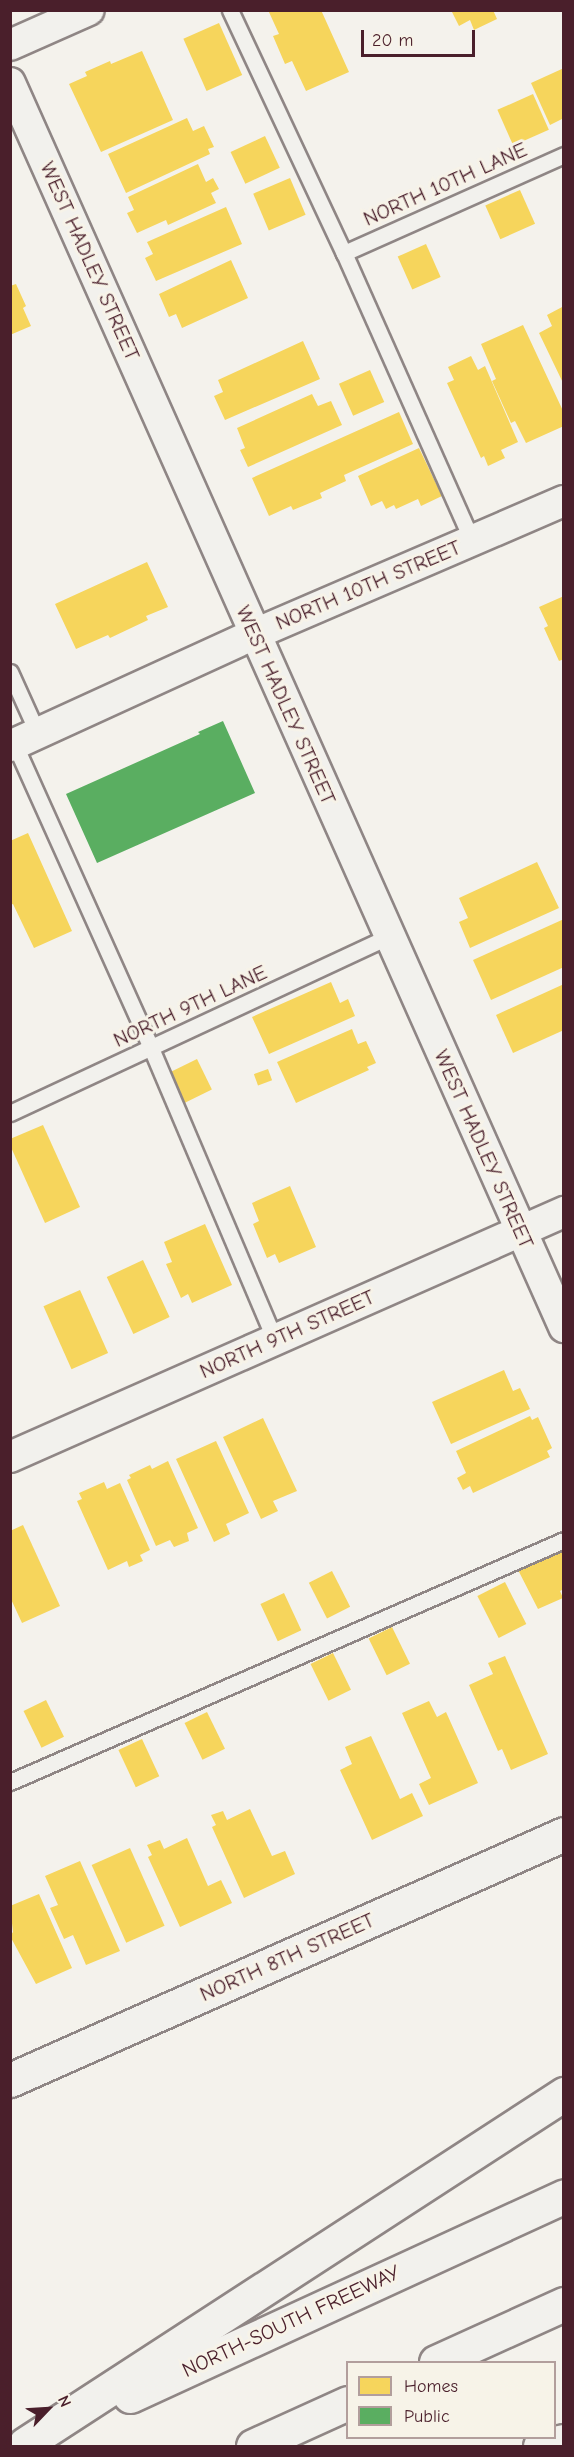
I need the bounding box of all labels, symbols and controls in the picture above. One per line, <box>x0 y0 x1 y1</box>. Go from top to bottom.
scale bar <box>364 18 478 56</box>
text: 20 m <box>372 30 413 51</box>
street label: NORTH 10TH LANE <box>359 137 531 231</box>
street label: WEST HADLEY STREET <box>35 158 145 364</box>
street label: NORTH 10TH STREET <box>272 535 464 635</box>
street label: WEST HADLEY STREET <box>231 602 341 808</box>
street label: NORTH 9TH LANE <box>109 959 271 1053</box>
street label: WEST HADLEY STREET <box>429 1046 539 1252</box>
street label: NORTH 9TH STREET <box>196 1284 378 1384</box>
street label: NORTH 8TH STREET <box>196 1907 378 2007</box>
street label: NORTH-SOUTH FREEWAY <box>178 2259 404 2383</box>
legend <box>346 2361 556 2439</box>
text: Homes <box>404 2376 458 2397</box>
north arrow <box>18 2379 78 2439</box>
text: N <box>54 2393 75 2410</box>
text: Public <box>404 2406 450 2427</box>

